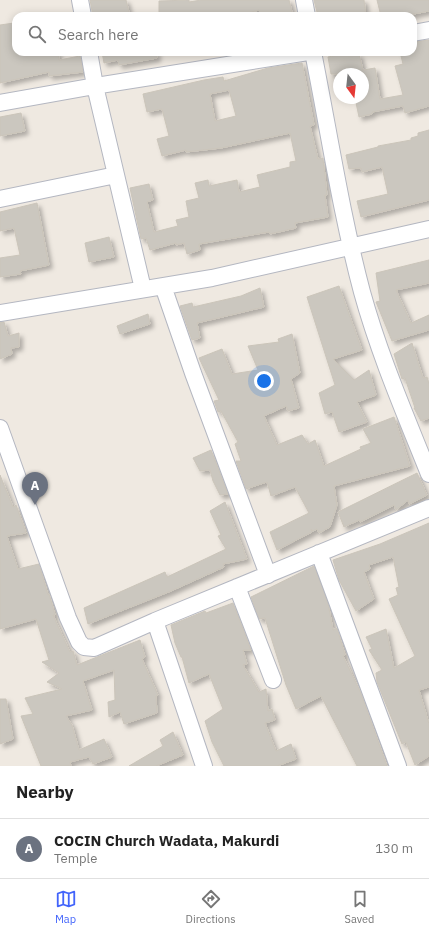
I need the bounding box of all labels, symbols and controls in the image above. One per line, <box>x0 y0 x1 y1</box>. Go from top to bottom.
search box <box>12 12 417 56</box>
icon: search <box>26 23 48 45</box>
text: Search here <box>58 25 138 44</box>
north arrow <box>333 68 369 104</box>
your location <box>254 371 274 391</box>
pin: A <box>22 472 48 505</box>
text: Nearby <box>16 781 74 803</box>
text: COCIN Church Wadata, Makurdi <box>54 831 279 850</box>
text: A <box>25 840 33 857</box>
text: 130 m <box>375 840 413 857</box>
text: Temple <box>54 850 97 867</box>
tab: Map <box>55 888 77 926</box>
tab: Directions <box>186 888 236 926</box>
tab: Saved <box>345 888 374 926</box>

